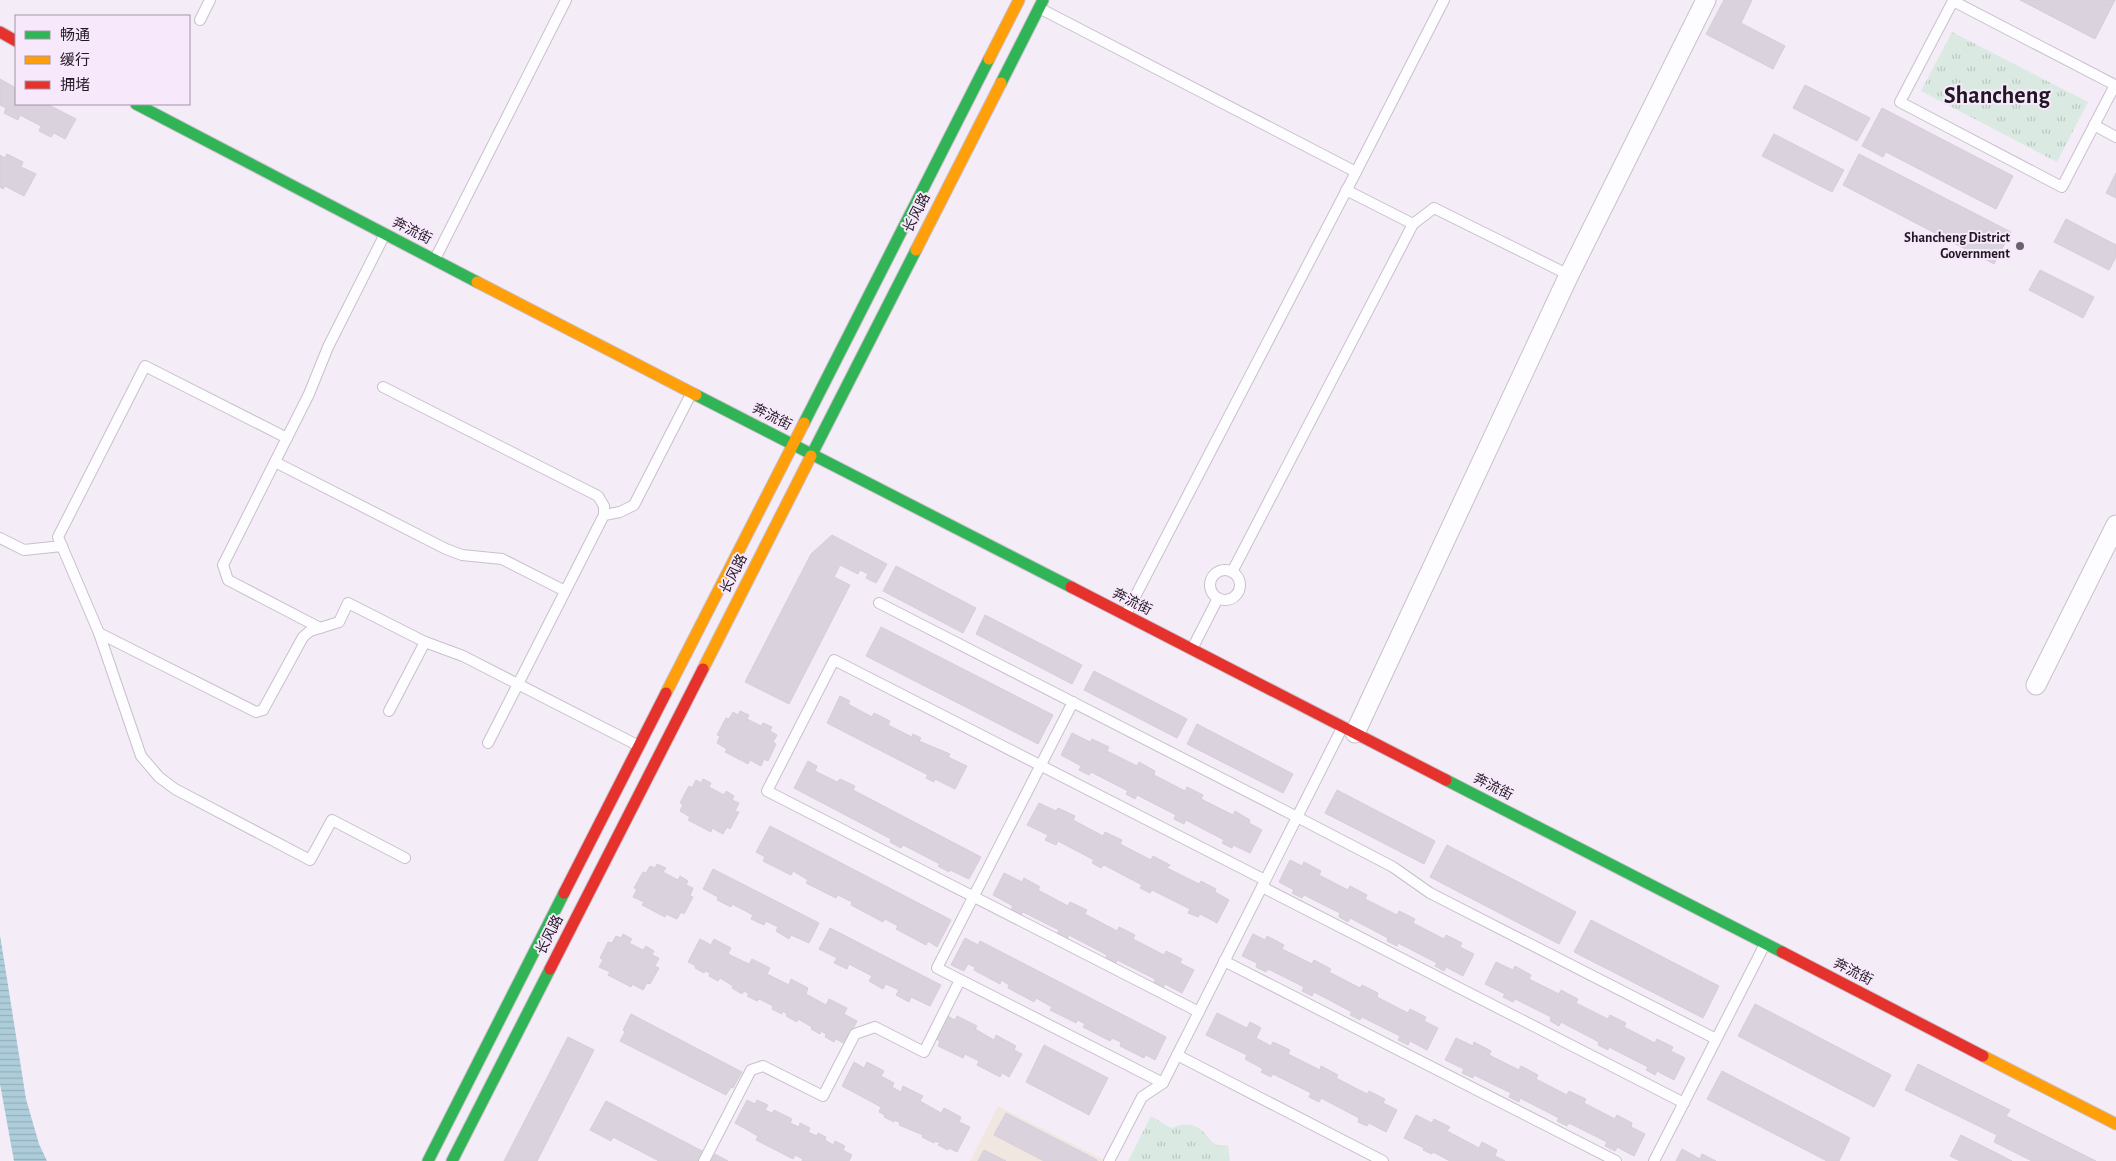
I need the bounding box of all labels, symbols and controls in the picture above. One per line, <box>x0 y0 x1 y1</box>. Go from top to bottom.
legend <box>15 15 190 105</box>
text: 畅通 <box>60 27 90 43</box>
text: 缓行 <box>60 52 90 68</box>
text: 拥堵 <box>60 77 90 93</box>
district label: Shancheng <box>1944 84 2051 108</box>
street label: 长风路 <box>900 191 933 235</box>
street label: 奔流街 <box>390 214 434 247</box>
place label: Shancheng District Government <box>1904 231 2010 261</box>
marker: Shancheng District Government <box>2014 240 2026 252</box>
street label: 奔流街 <box>750 400 794 433</box>
street label: 长风路 <box>717 552 750 596</box>
street label: 奔流街 <box>1110 585 1154 618</box>
street label: 奔流街 <box>1471 770 1515 803</box>
street label: 长风路 <box>533 913 566 957</box>
street label: 奔流街 <box>1831 955 1875 988</box>

